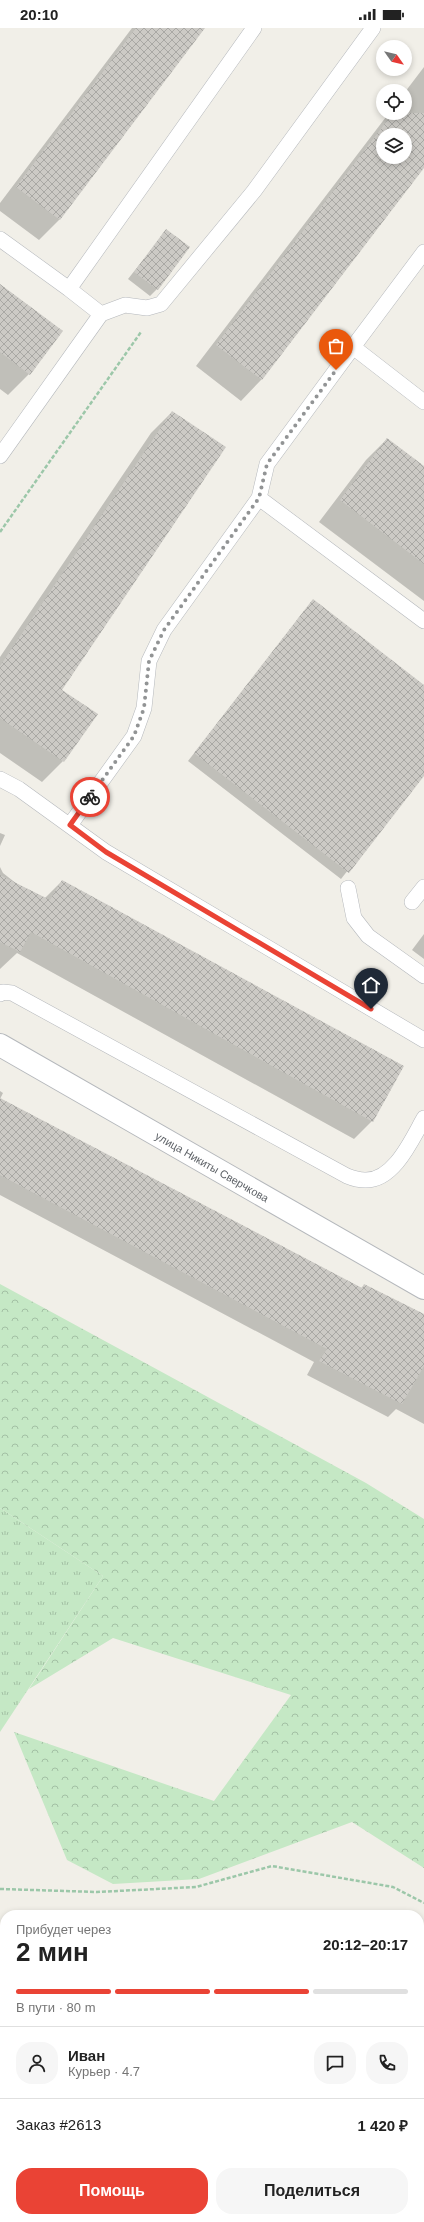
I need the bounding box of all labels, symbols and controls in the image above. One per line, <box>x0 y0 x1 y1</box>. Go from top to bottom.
text: 20:10 <box>20 6 58 23</box>
north arrow <box>376 40 412 76</box>
map controls <box>376 40 412 164</box>
button: locate <box>376 84 412 120</box>
button: layers <box>376 128 412 164</box>
pin <box>319 329 353 370</box>
icon: bag <box>325 335 347 357</box>
courier <box>70 777 110 817</box>
icon: bike <box>79 786 101 808</box>
pin <box>354 968 388 1009</box>
icon: home <box>360 974 382 996</box>
street label: улица Никиты Сверчкова <box>153 1130 271 1205</box>
text: Прибудет через <box>16 1922 111 1937</box>
text: 20:12–20:17 <box>323 1936 408 1953</box>
text: 2 мин <box>16 1937 89 1967</box>
text: В пути · 80 m <box>16 2000 96 2015</box>
button: person <box>16 2042 58 2084</box>
button: chat <box>314 2042 356 2084</box>
button: phone <box>366 2042 408 2084</box>
text: Иван <box>68 2047 105 2064</box>
text: Курьер · 4.7 <box>68 2064 140 2079</box>
text: Заказ #2613 <box>16 2116 101 2133</box>
text: 1 420 ₽ <box>358 2117 408 2134</box>
button: Помощь <box>16 2168 208 2214</box>
button: Поделиться <box>216 2168 408 2214</box>

